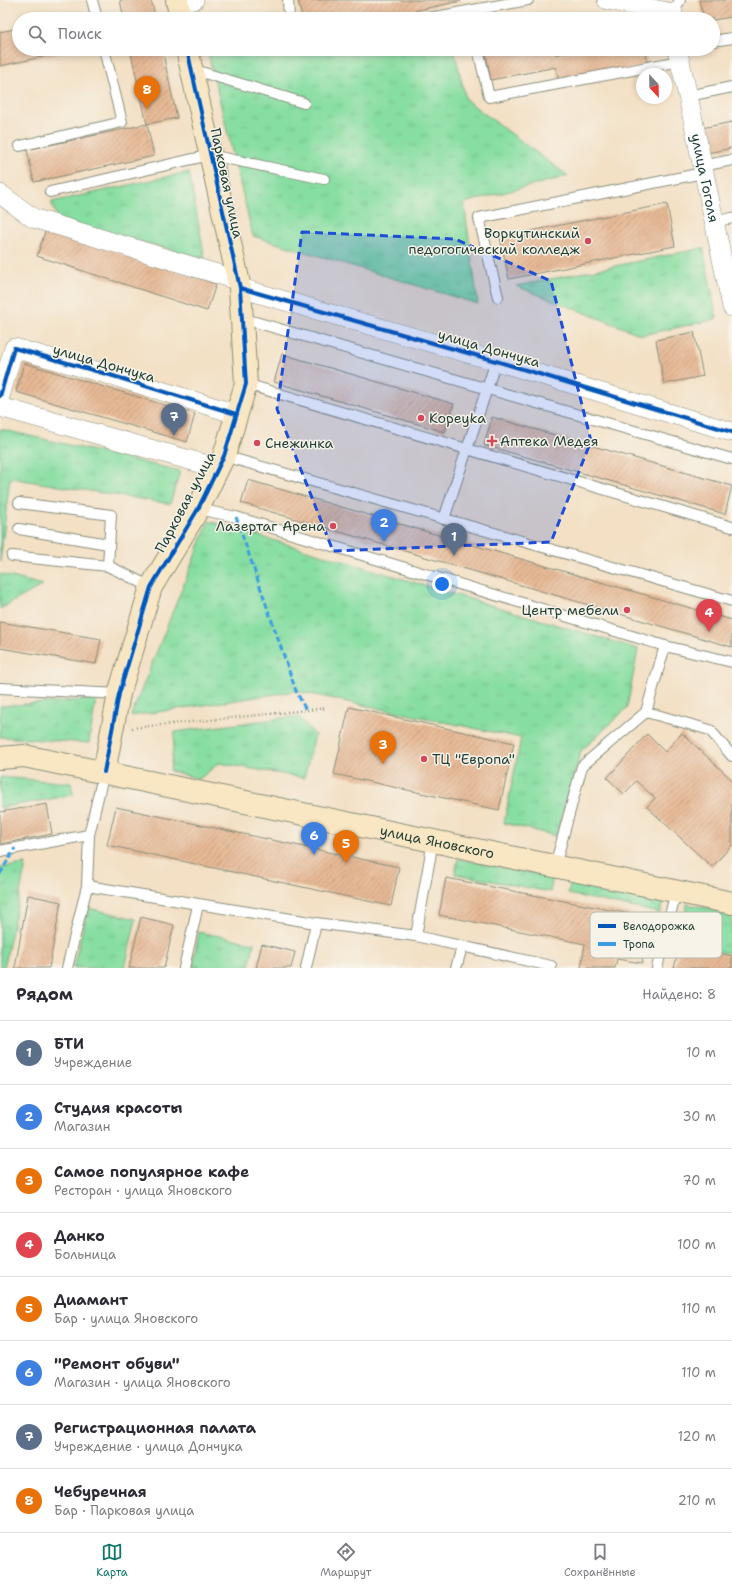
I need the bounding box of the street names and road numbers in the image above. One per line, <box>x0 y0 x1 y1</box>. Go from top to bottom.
street label: Парковая улица <box>207 126 248 240</box>
street label: улица Гоголя <box>687 132 723 224</box>
street label: улица Дончука <box>436 325 542 371</box>
street label: улица Дончука <box>51 340 157 386</box>
street label: Парковая улица <box>151 448 219 556</box>
street label: улица Яновского <box>378 821 496 862</box>

